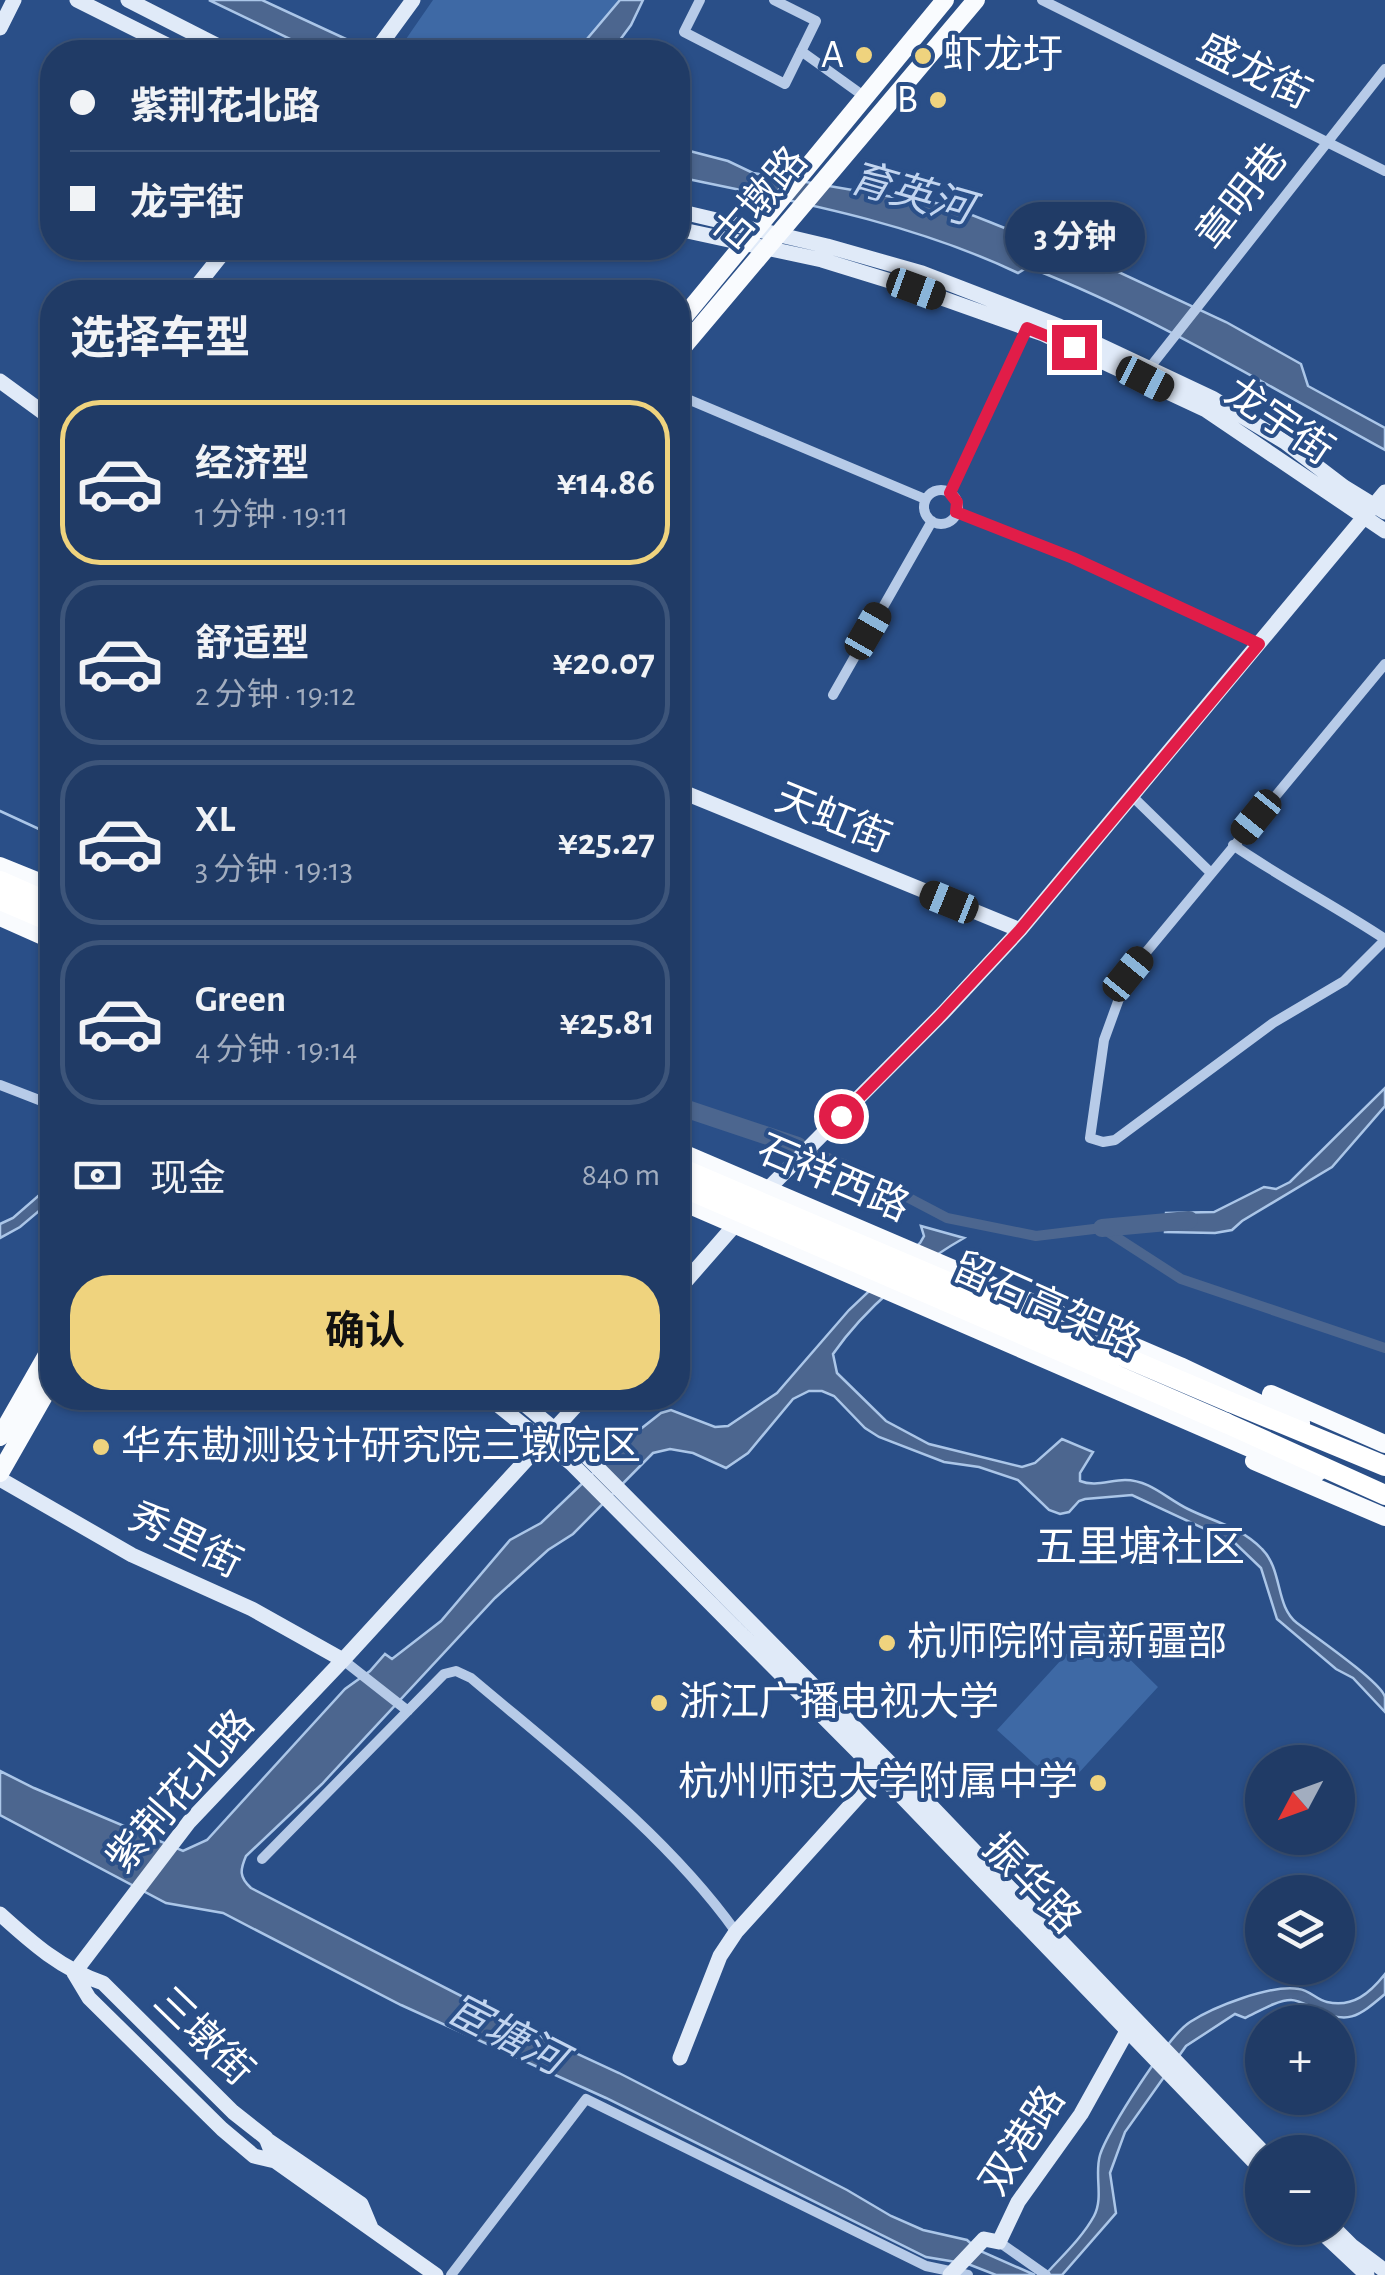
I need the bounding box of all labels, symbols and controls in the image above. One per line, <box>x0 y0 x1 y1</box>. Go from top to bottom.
street label: 盛龙街 <box>1191 26 1318 116</box>
place label: 虾龙圩 <box>943 34 1063 76</box>
place label: A <box>821 35 844 75</box>
marker: A <box>853 44 875 66</box>
marker: 虾龙圩 <box>912 45 934 67</box>
place label: B <box>897 80 918 120</box>
text: 紫荆花北路 <box>130 89 320 127</box>
marker: B <box>927 89 949 111</box>
street label: 章明巷 <box>1188 136 1296 257</box>
street label: 古墩路 <box>706 139 815 258</box>
water label: 育英河 <box>845 155 985 233</box>
text: 龙宇街 <box>130 185 244 223</box>
callout: 3 分钟 <box>1004 202 1144 272</box>
text: 3 分钟 <box>1034 221 1116 253</box>
car <box>883 265 949 313</box>
text: 选择车型 <box>70 317 250 362</box>
route end <box>1052 325 1097 370</box>
car <box>1111 352 1179 406</box>
street label: 龙宇街 <box>1218 370 1341 472</box>
icon: car <box>75 438 165 528</box>
text: 经济型 <box>195 446 309 484</box>
text: ¥14.86 <box>556 464 655 502</box>
text: 1 分钟 · 19:11 <box>195 499 349 531</box>
car <box>840 598 896 664</box>
icon: car <box>75 618 165 708</box>
text: 舒适型 <box>195 626 309 664</box>
text: ¥20.07 <box>552 644 655 682</box>
text: 2 分钟 · 19:12 <box>195 679 356 711</box>
street label: 天虹街 <box>770 776 897 860</box>
car <box>1225 784 1287 850</box>
icon: car <box>75 798 165 888</box>
text: XL <box>195 801 235 839</box>
text: ¥25.27 <box>558 824 655 862</box>
text: 3 分钟 · 19:13 <box>195 854 353 886</box>
car <box>916 877 982 927</box>
car <box>1097 941 1159 1007</box>
icon: car <box>75 978 165 1068</box>
text: Green <box>195 981 286 1019</box>
text: ¥25.81 <box>560 1004 655 1042</box>
text: 4 分钟 · 19:14 <box>195 1034 357 1066</box>
route start <box>819 1094 864 1139</box>
street label: 石祥西路 <box>752 1127 915 1229</box>
icon: cash <box>70 1148 125 1203</box>
text: 840 m <box>582 1159 660 1191</box>
text: 现金 <box>150 1161 226 1199</box>
street label: 留石高架路 <box>947 1245 1146 1365</box>
button: 确认 <box>70 1275 660 1390</box>
place label: 华东勘测设计研究院三墩院区 <box>121 1425 641 1467</box>
marker: 华东勘测设计研究院三墩院区 <box>90 1436 112 1458</box>
street label: 秀里街 <box>122 1495 249 1585</box>
district label: 五里塘社区 <box>1035 1525 1245 1569</box>
place label: 杭师院附高新疆部 <box>907 1621 1227 1663</box>
marker: 杭师院附高新疆部 <box>876 1632 898 1654</box>
place label: 浙江广播电视大学 <box>679 1681 999 1723</box>
marker: 浙江广播电视大学 <box>648 1692 670 1714</box>
street label: 紫荆花北路 <box>99 1702 262 1881</box>
north arrow <box>1245 1745 1355 1855</box>
map controls <box>1245 1745 1355 2245</box>
place label: 杭州师范大学附属中学 <box>678 1761 1078 1803</box>
marker: 杭州师范大学附属中学 <box>1087 1772 1109 1794</box>
street label: 振华路 <box>975 1826 1089 1941</box>
button: layers <box>1245 1875 1355 1985</box>
street label: 三墩街 <box>146 1979 261 2093</box>
water label: 宦塘河 <box>440 1986 579 2085</box>
button: + <box>1245 2005 1355 2115</box>
street label: 双港路 <box>972 2079 1072 2202</box>
button: − <box>1245 2135 1355 2245</box>

